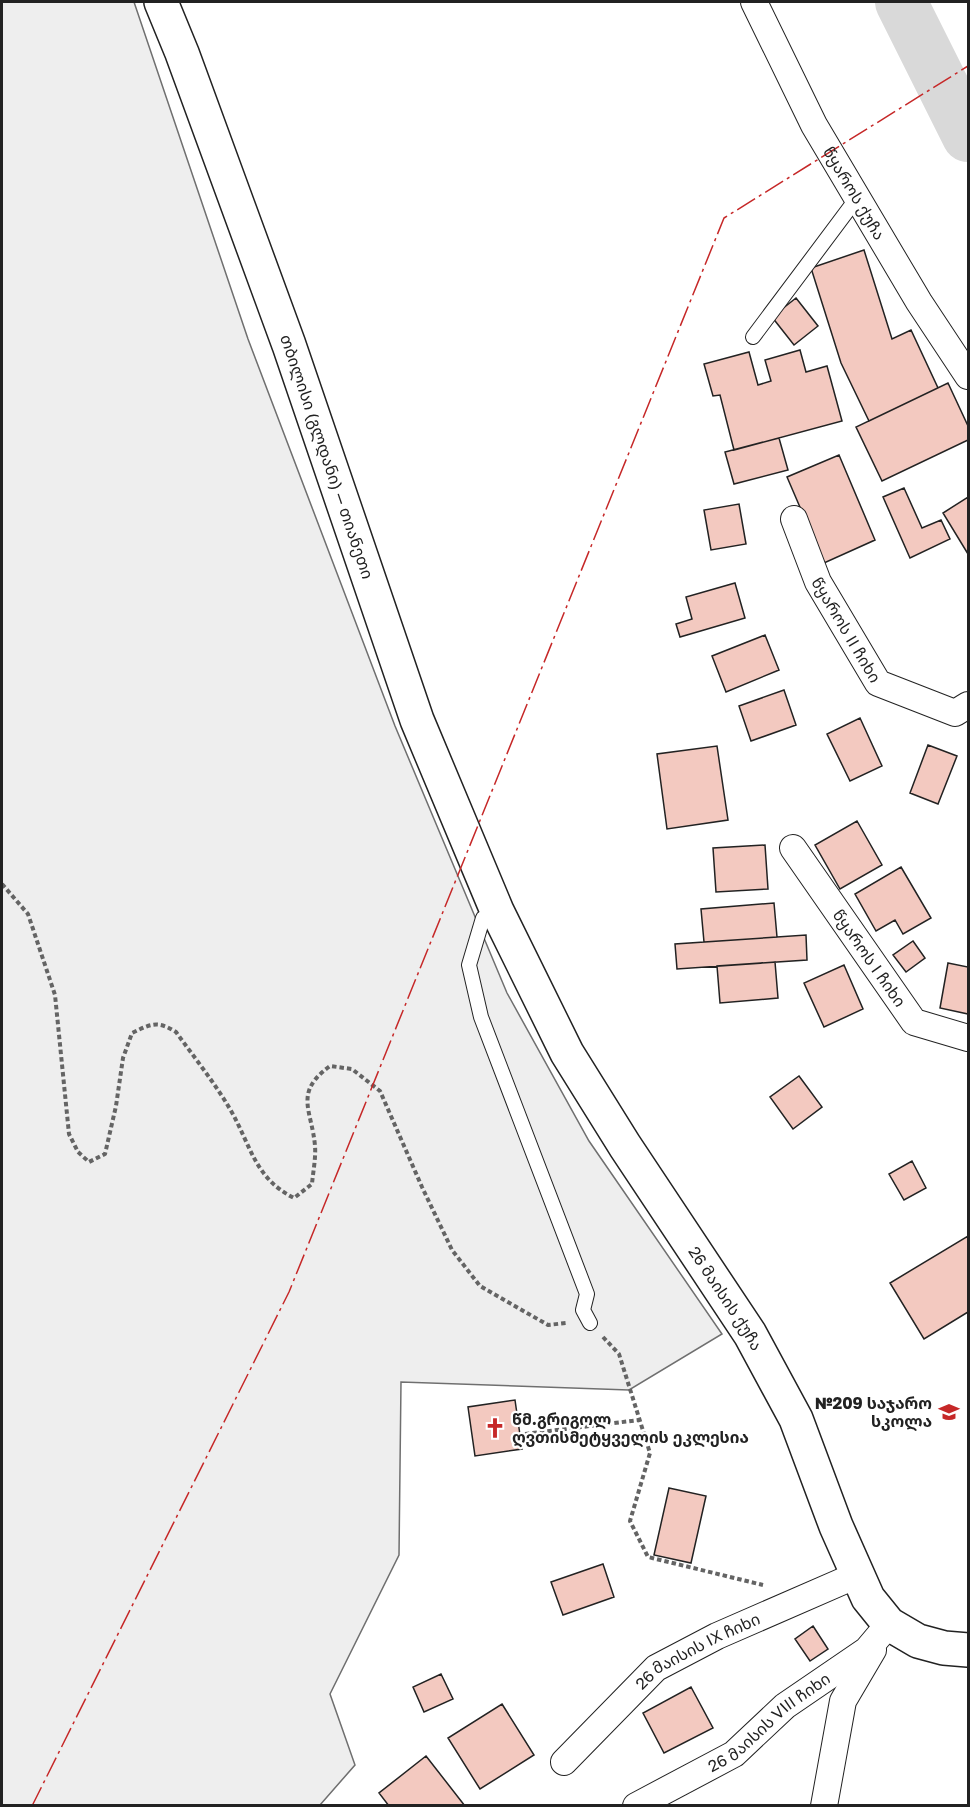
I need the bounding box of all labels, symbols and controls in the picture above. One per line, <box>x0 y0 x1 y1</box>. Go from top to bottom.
street label: წყაროს ქუჩა <box>819 143 890 243</box>
street label: თბილისი (გლდანი) — თიანეთი <box>276 332 378 581</box>
street label: წყაროს II ჩიხი <box>807 573 885 686</box>
street label: წყაროს I ჩიხი <box>829 905 910 1011</box>
street label: 26 მაისის ქუჩა <box>684 1242 767 1354</box>
place label: №209 საჯარო სკოლა <box>815 1393 932 1432</box>
school or university icon: №209 საჯარო სკოლა <box>937 1400 961 1424</box>
place label: წმ.გრიგოლ ღვთისმეტყველის ეკლესია <box>512 1409 749 1448</box>
church icon: წმ.გრიგოლ ღვთისმეტყველის ეკლესია <box>483 1416 507 1440</box>
street label: 26 მაისის IX ჩიხი <box>631 1609 763 1693</box>
street label: 26 მაისის VIII ჩიხი <box>704 1668 834 1776</box>

